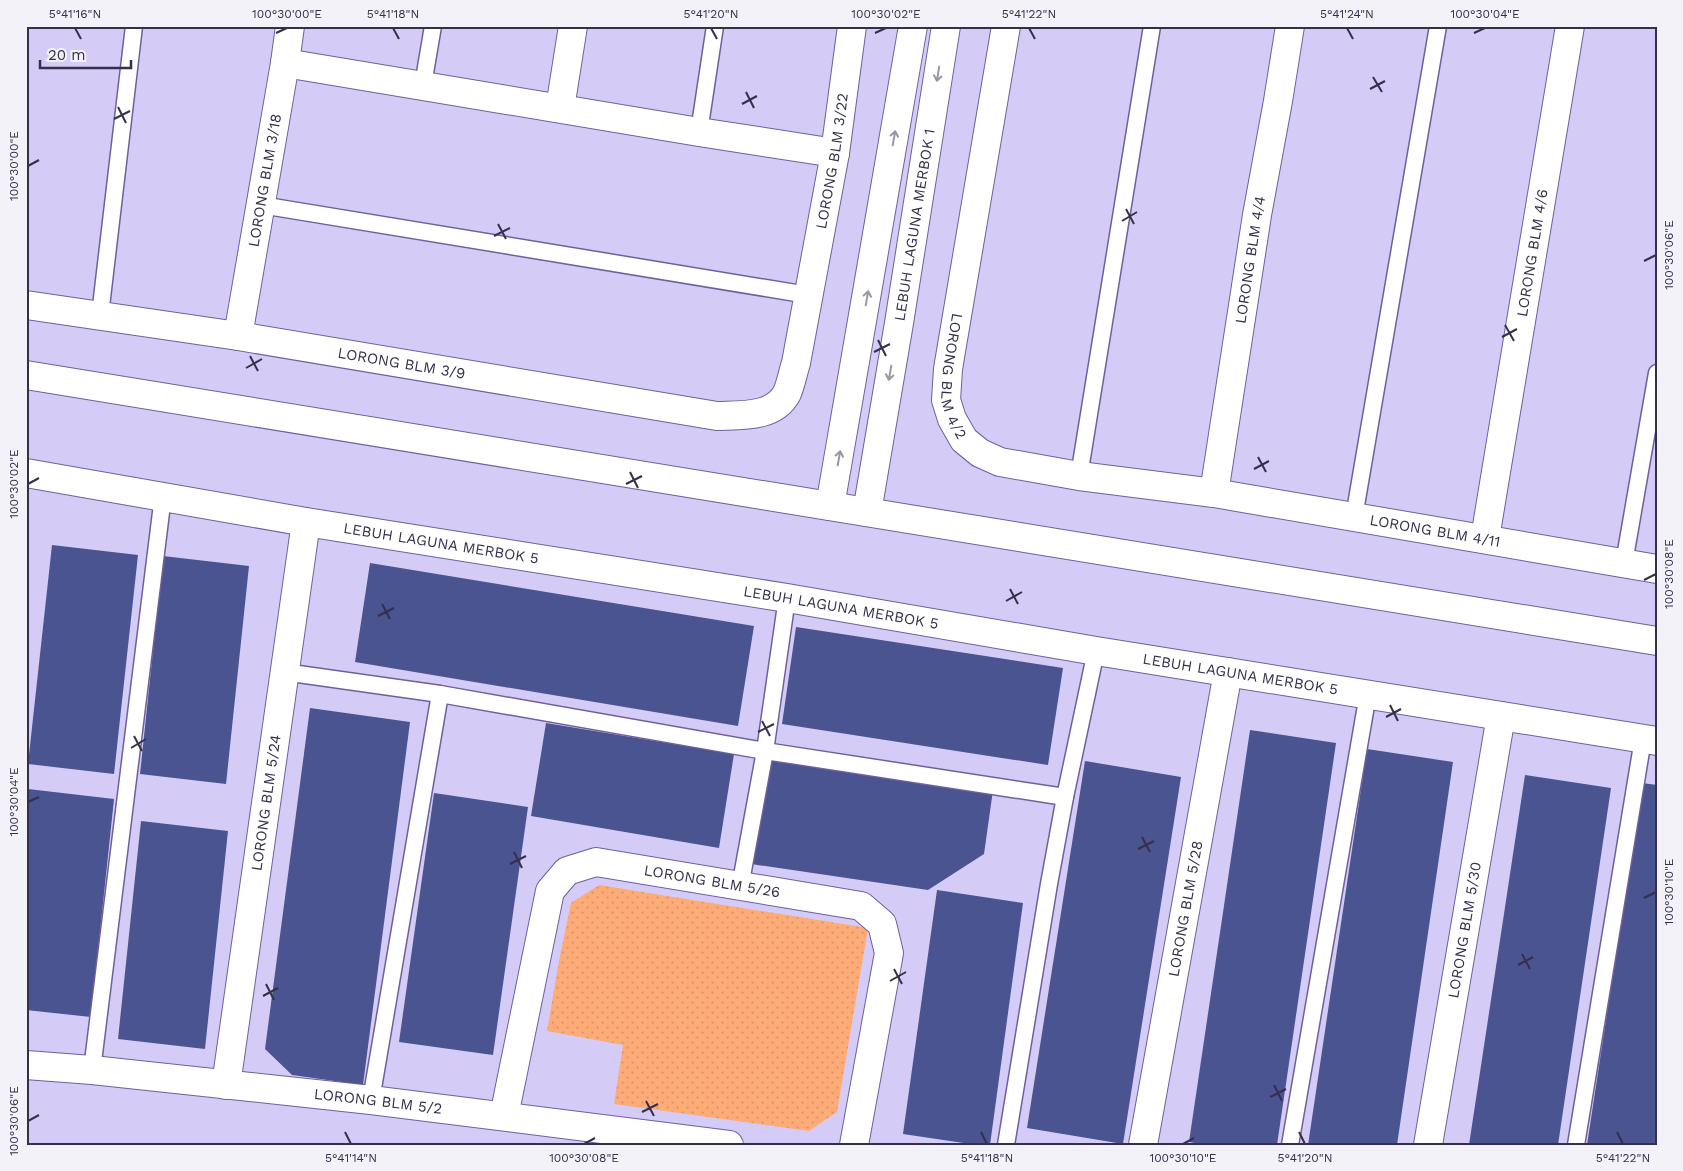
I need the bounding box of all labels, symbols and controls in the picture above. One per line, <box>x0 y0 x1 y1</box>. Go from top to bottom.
text: 5°41'16"N <box>49 7 101 21</box>
text: 100°30'00"E <box>252 7 322 21</box>
text: 5°41'18"N <box>367 7 419 21</box>
text: 5°41'20"N <box>684 7 738 21</box>
text: 100°30'02"E <box>851 7 921 21</box>
text: 5°41'22"N <box>1002 7 1056 21</box>
text: 5°41'24"N <box>1320 7 1374 21</box>
text: 100°30'04"E <box>1450 7 1520 21</box>
scale bar <box>40 38 131 70</box>
text: 20 m <box>48 46 86 64</box>
one-way arrow <box>933 66 943 82</box>
street label: LORONG BLM 3/22 <box>812 92 852 231</box>
street label: LORONG BLM 3/18 <box>244 112 285 248</box>
street label: LEBUH LAGUNA MERBOK 1 <box>890 128 939 322</box>
one-way arrow <box>889 130 899 146</box>
text: 100°30'00"E <box>7 131 21 201</box>
street label: LORONG BLM 4/6 <box>1513 188 1552 318</box>
street label: LORONG BLM 4/4 <box>1231 194 1269 325</box>
text: 100°30'06"E <box>1662 220 1676 290</box>
one-way arrow <box>862 291 872 307</box>
street label: LORONG BLM 4/2 <box>937 312 971 442</box>
street label: LORONG BLM 3/9 <box>336 344 467 383</box>
one-way arrow <box>885 365 895 381</box>
text: 100°30'02"E <box>7 449 21 519</box>
one-way arrow <box>834 451 844 467</box>
street label: LORONG BLM 4/11 <box>1368 511 1502 551</box>
street label: LEBUH LAGUNA MERBOK 5 <box>342 519 540 568</box>
text: 100°30'08"E <box>1662 539 1676 609</box>
street label: LEBUH LAGUNA MERBOK 5 <box>742 582 940 633</box>
street label: LEBUH LAGUNA MERBOK 5 <box>1141 650 1339 699</box>
street label: LORONG BLM 5/24 <box>248 734 285 872</box>
text: 100°30'04"E <box>7 767 21 837</box>
street label: LORONG BLM 5/28 <box>1164 839 1207 978</box>
text: 100°30'10"E <box>1662 858 1676 926</box>
street label: LORONG BLM 5/30 <box>1444 860 1485 1000</box>
street label: LORONG BLM 5/26 <box>643 861 782 901</box>
street label: LORONG BLM 5/2 <box>313 1085 443 1118</box>
text: 100°30'06"E <box>7 1086 21 1156</box>
text: 5°41'14"N <box>325 1151 377 1165</box>
text: 100°30'08"E <box>549 1151 619 1165</box>
text: 5°41'18"N <box>961 1151 1013 1165</box>
text: 100°30'10"E <box>1149 1151 1217 1165</box>
text: 5°41'20"N <box>1278 1151 1332 1165</box>
text: 5°41'22"N <box>1596 1151 1650 1165</box>

